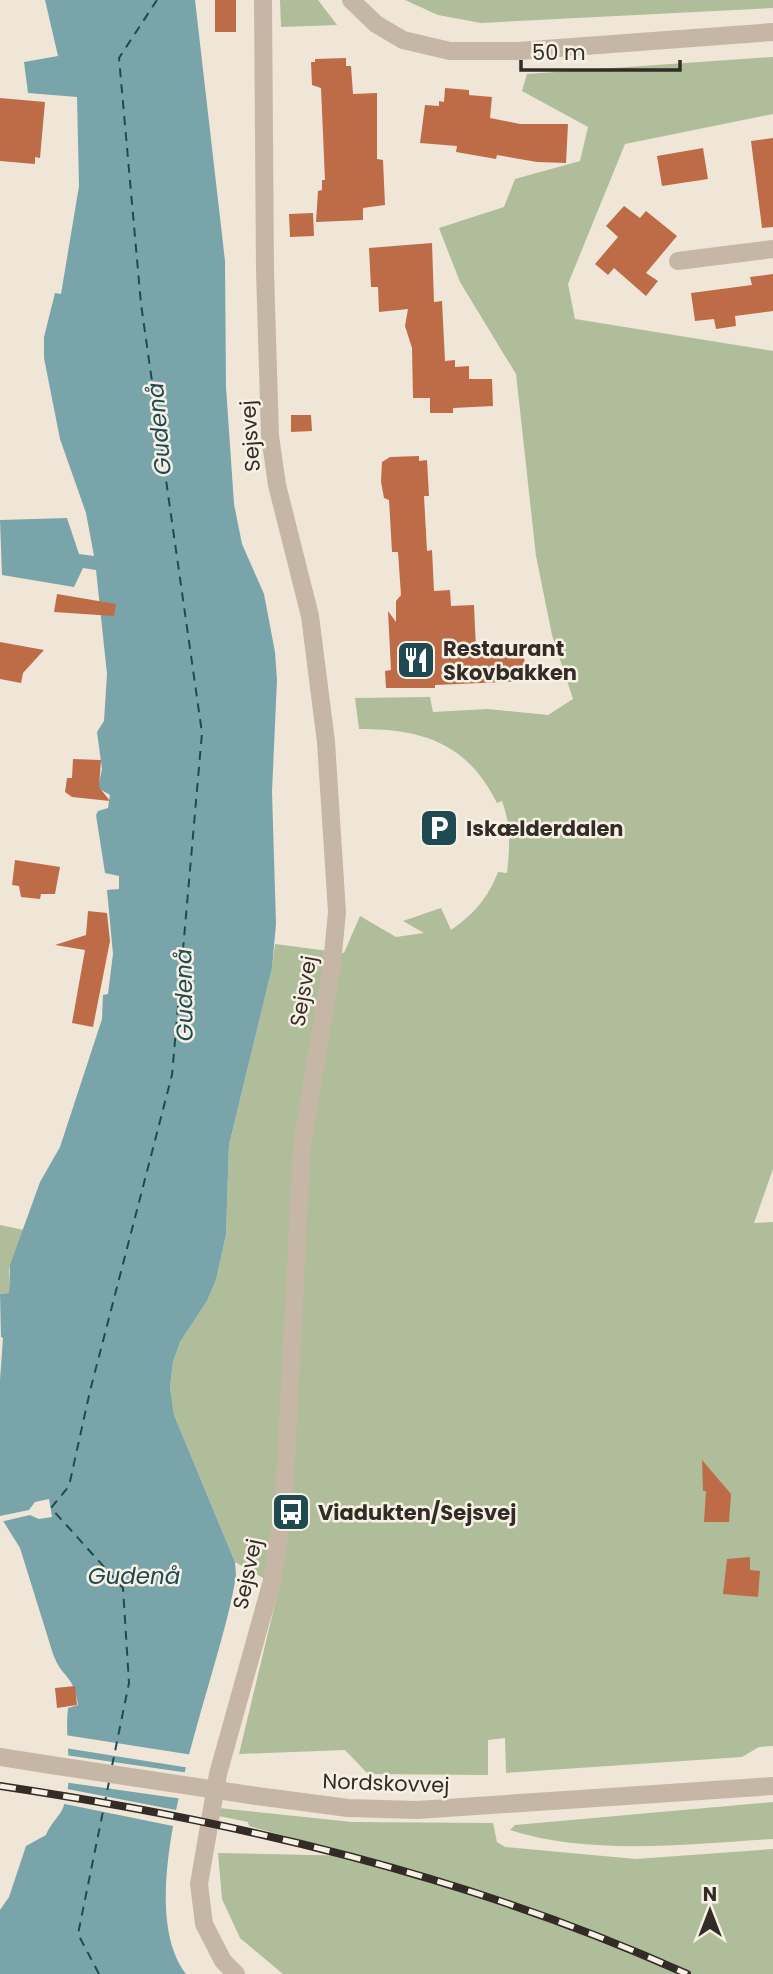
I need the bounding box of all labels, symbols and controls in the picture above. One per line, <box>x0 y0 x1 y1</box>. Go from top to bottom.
scale bar <box>521 28 680 72</box>
text: 50 m <box>532 38 586 67</box>
water label: Gudenå <box>139 381 179 477</box>
street label: Sejsvej <box>233 399 267 473</box>
place label: Restaurant Skovbakken <box>443 634 577 687</box>
restaurant icon: Restaurant Skovbakken <box>395 639 437 681</box>
parking icon: Iskælderdalen <box>418 807 460 849</box>
place label: Iskælderdalen <box>466 814 624 843</box>
water label: Gudenå <box>167 948 201 1042</box>
street label: Sejsvej <box>283 953 323 1029</box>
bus stop icon: Viadukten/Sejsvej <box>270 1491 312 1533</box>
place label: Viadukten/Sejsvej <box>318 1498 516 1527</box>
street label: Sejsvej <box>225 1536 269 1612</box>
water label: Gudenå <box>88 1560 180 1592</box>
street label: Nordskovvej <box>322 1766 450 1800</box>
north arrow <box>675 1876 745 1946</box>
text: N <box>703 1881 717 1908</box>

